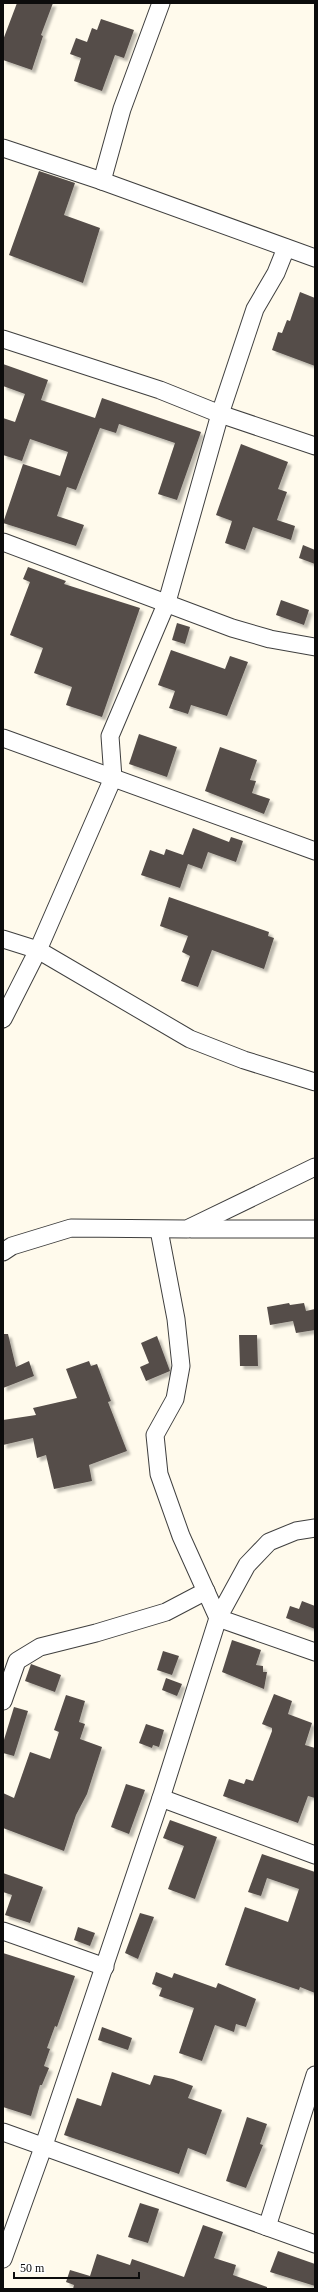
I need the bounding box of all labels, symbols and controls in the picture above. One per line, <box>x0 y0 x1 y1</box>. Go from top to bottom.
scale bar <box>14 2254 139 2280</box>
text: 50 m <box>20 2261 45 2275</box>

